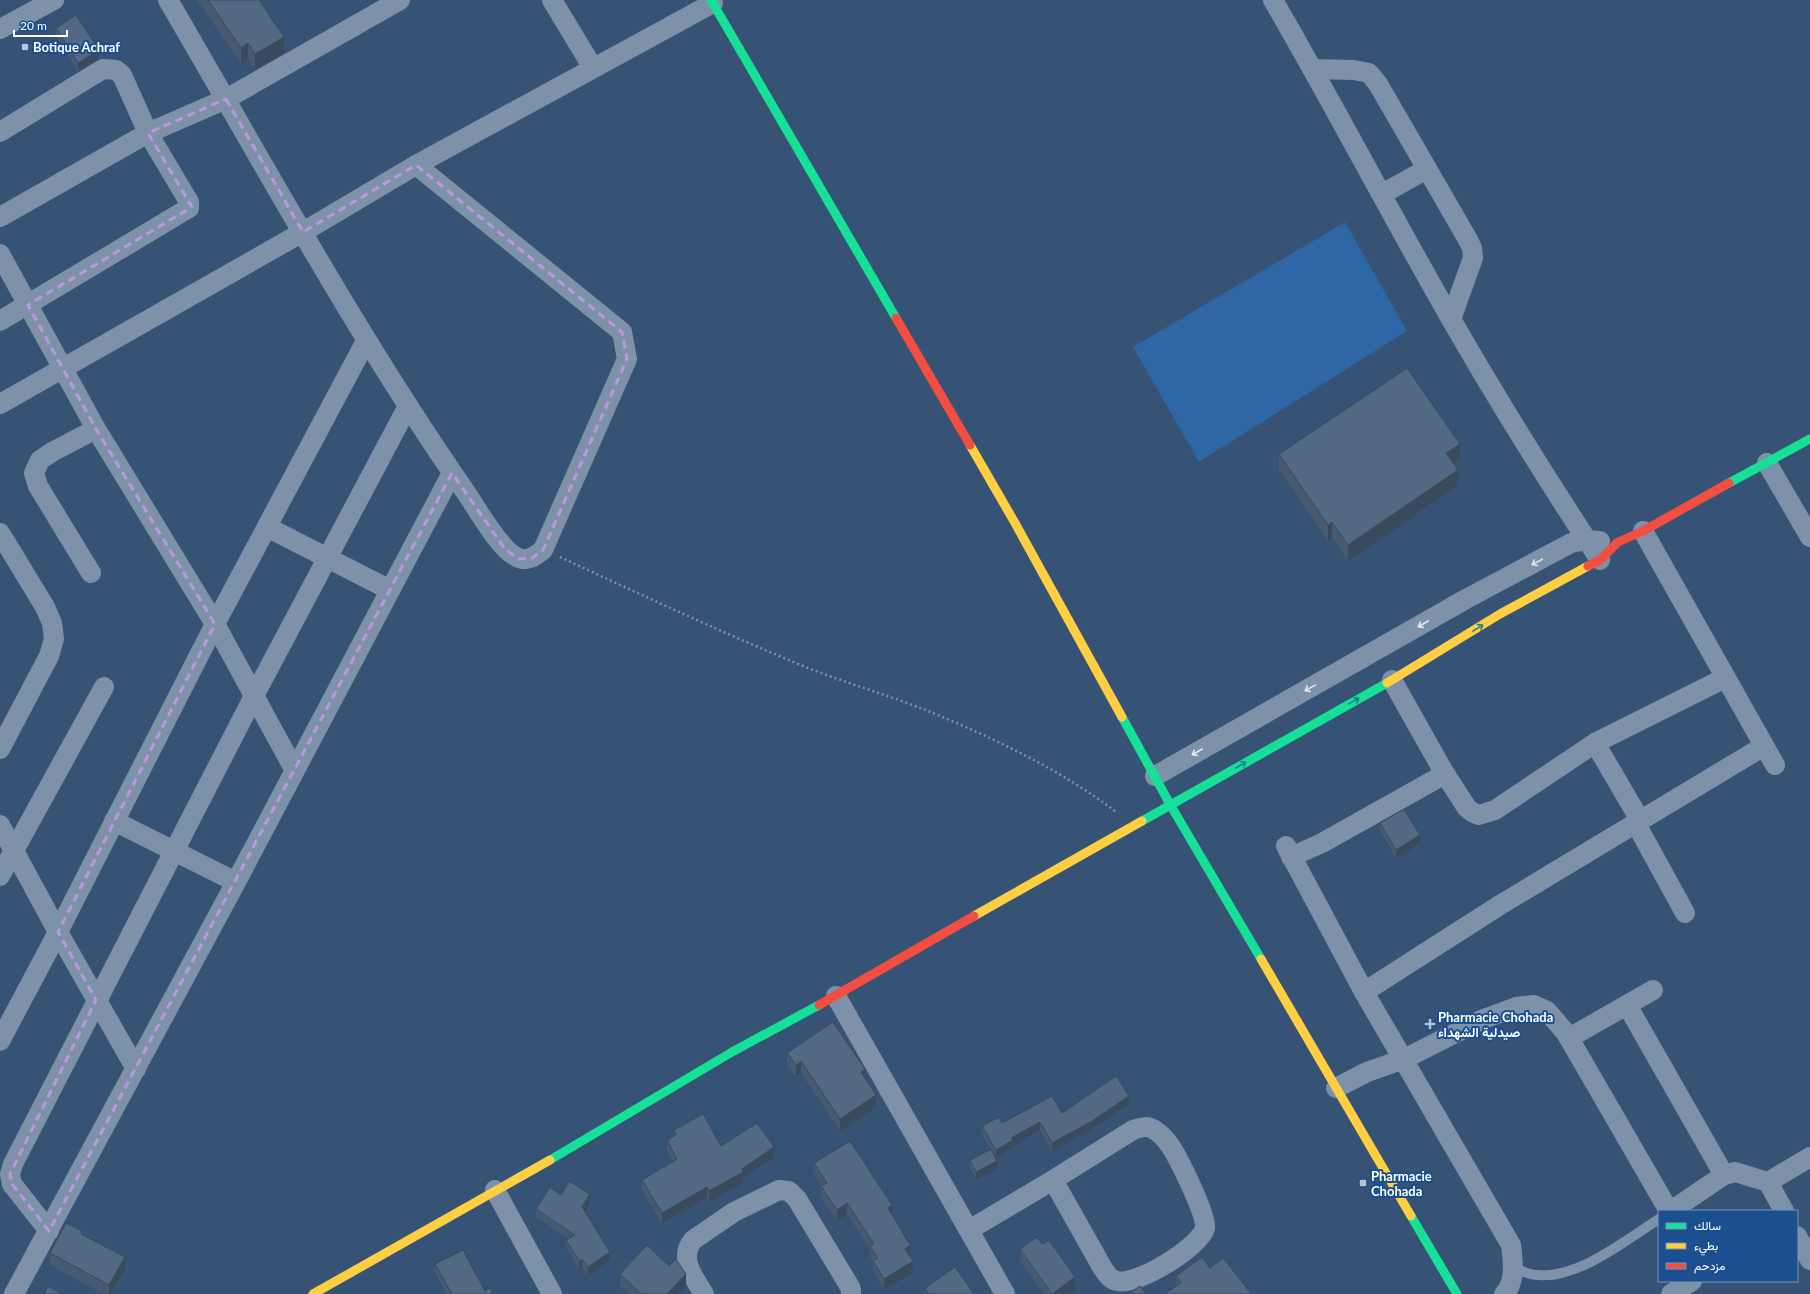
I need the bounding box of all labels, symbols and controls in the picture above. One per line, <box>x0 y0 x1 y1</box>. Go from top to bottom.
scale bar <box>14 12 67 38</box>
text: 20 m <box>20 18 47 33</box>
place label: Botique Achraf <box>33 39 120 55</box>
marker: Botique Achraf <box>20 42 30 52</box>
one-way arrow <box>1531 558 1543 566</box>
one-way arrow <box>1417 621 1429 629</box>
one-way arrow <box>1472 623 1484 631</box>
one-way arrow <box>1304 685 1316 693</box>
one-way arrow <box>1348 697 1360 705</box>
one-way arrow <box>1191 749 1203 757</box>
one-way arrow <box>1235 761 1247 769</box>
place label: Pharmacie Chohada صيدلية الشهداء <box>1438 1009 1553 1041</box>
marker: Pharmacie Chohada صيدلية الشهداء <box>1425 1019 1435 1029</box>
place label: Pharmacie Chohada <box>1371 1168 1432 1199</box>
marker: Pharmacie Chohada <box>1358 1178 1368 1188</box>
legend <box>1658 1210 1798 1282</box>
text: سالك <box>1694 1218 1721 1233</box>
text: بطيء <box>1694 1238 1718 1256</box>
text: مزدحم <box>1694 1258 1725 1274</box>

